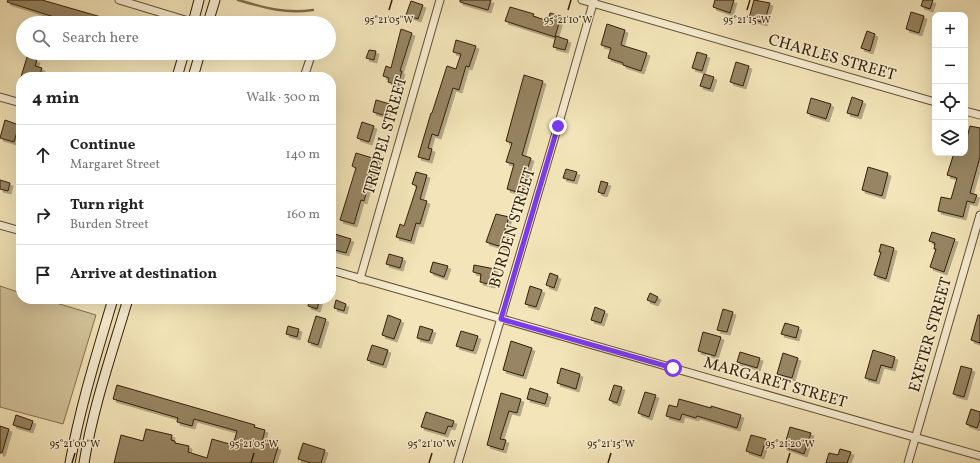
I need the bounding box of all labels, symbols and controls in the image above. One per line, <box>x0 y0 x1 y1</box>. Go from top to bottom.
map controls <box>932 12 968 156</box>
button: + <box>932 12 968 48</box>
text: 95°21'05"W <box>364 13 414 27</box>
text: 95°21'10"W <box>544 13 592 27</box>
text: 95°21'15"W <box>723 13 771 27</box>
search box <box>16 16 336 60</box>
icon: search <box>30 27 52 49</box>
text: Search here <box>62 28 139 49</box>
street label: CHARLES STREET <box>766 29 898 87</box>
button: − <box>932 48 968 84</box>
street label: TRIPPEL STREET <box>359 74 413 198</box>
button: locate <box>932 84 968 120</box>
text: 4 min <box>32 87 79 110</box>
text: Walk · 300 m <box>246 89 320 107</box>
route end <box>549 117 567 135</box>
button: layers <box>932 120 968 156</box>
text: Continue <box>70 135 135 156</box>
icon: ahead <box>32 144 54 166</box>
text: 140 m <box>286 146 320 164</box>
text: Margaret Street <box>70 156 160 174</box>
street label: BURDEN STREET <box>484 165 542 291</box>
text: Turn right <box>70 195 144 216</box>
icon: right <box>32 204 54 226</box>
text: 160 m <box>286 206 320 224</box>
text: Burden Street <box>70 216 149 234</box>
icon: arrive <box>32 264 54 286</box>
text: Arrive at destination <box>70 264 217 285</box>
street label: EXETER STREET <box>904 275 958 395</box>
street label: MARGARET STREET <box>701 352 849 414</box>
route start <box>664 359 682 377</box>
text: 95°21'00"W <box>50 437 100 451</box>
text: 95°21'05"W <box>229 437 279 451</box>
text: 95°21'10"W <box>408 437 456 451</box>
text: 95°21'15"W <box>587 437 635 451</box>
text: 95°21'20"W <box>765 437 815 451</box>

